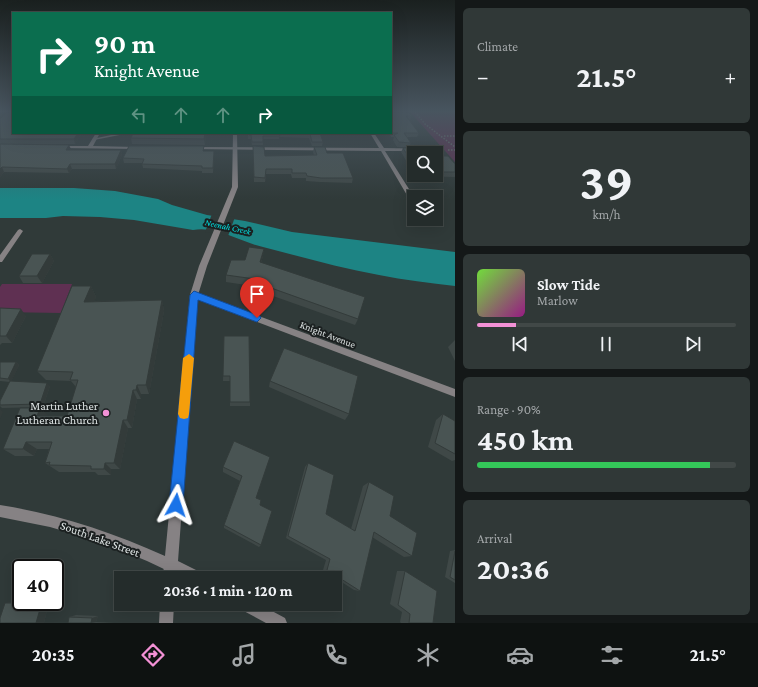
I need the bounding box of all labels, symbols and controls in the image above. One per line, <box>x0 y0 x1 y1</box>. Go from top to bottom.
icon: right <box>28 28 80 80</box>
text: 90 m <box>94 28 155 59</box>
text: Climate <box>477 39 518 54</box>
text: 21.5° <box>576 60 637 93</box>
text: Knight Avenue <box>94 61 199 81</box>
text: − <box>477 64 489 89</box>
text: + <box>724 64 736 89</box>
icon: left <box>128 104 150 126</box>
icon: ahead <box>170 104 192 126</box>
icon: ahead <box>212 104 234 126</box>
icon: right <box>254 104 276 126</box>
map controls <box>407 146 443 226</box>
button: search <box>407 146 443 182</box>
text: 39 <box>580 152 633 210</box>
button: layers <box>407 190 443 226</box>
text: km/h <box>592 207 621 222</box>
water label: Neenah Creek <box>204 217 253 237</box>
pin <box>240 277 274 318</box>
text: Slow Tide <box>537 277 600 293</box>
icon: arrive <box>246 283 268 305</box>
text: Marlow <box>537 293 578 308</box>
street label: Knight Avenue <box>299 319 358 350</box>
icon: previous <box>509 333 531 355</box>
icon: pause <box>595 333 617 355</box>
icon: next <box>682 333 704 355</box>
place label: Martin Luther Lutheran Church <box>16 399 99 427</box>
text: Range · 90% <box>477 402 541 417</box>
marker: Martin Luther Lutheran Church <box>101 408 111 418</box>
text: 450 km <box>477 423 573 456</box>
position arrow <box>155 484 197 526</box>
street label: South Lake Street <box>58 518 143 560</box>
text: Arrival <box>477 531 512 546</box>
text: 20:36 <box>477 552 550 585</box>
speed limit sign: 40 <box>12 559 64 611</box>
text: 20:36 · 1 min · 120 m <box>164 583 292 599</box>
icon: directions <box>139 641 167 669</box>
icon: music <box>230 641 258 669</box>
icon: phone <box>322 641 350 669</box>
icon: climate <box>414 641 442 669</box>
icon: car <box>506 641 534 669</box>
icon: filters <box>598 641 626 669</box>
text: 20:35 <box>32 645 75 665</box>
text: 21.5° <box>690 645 726 665</box>

